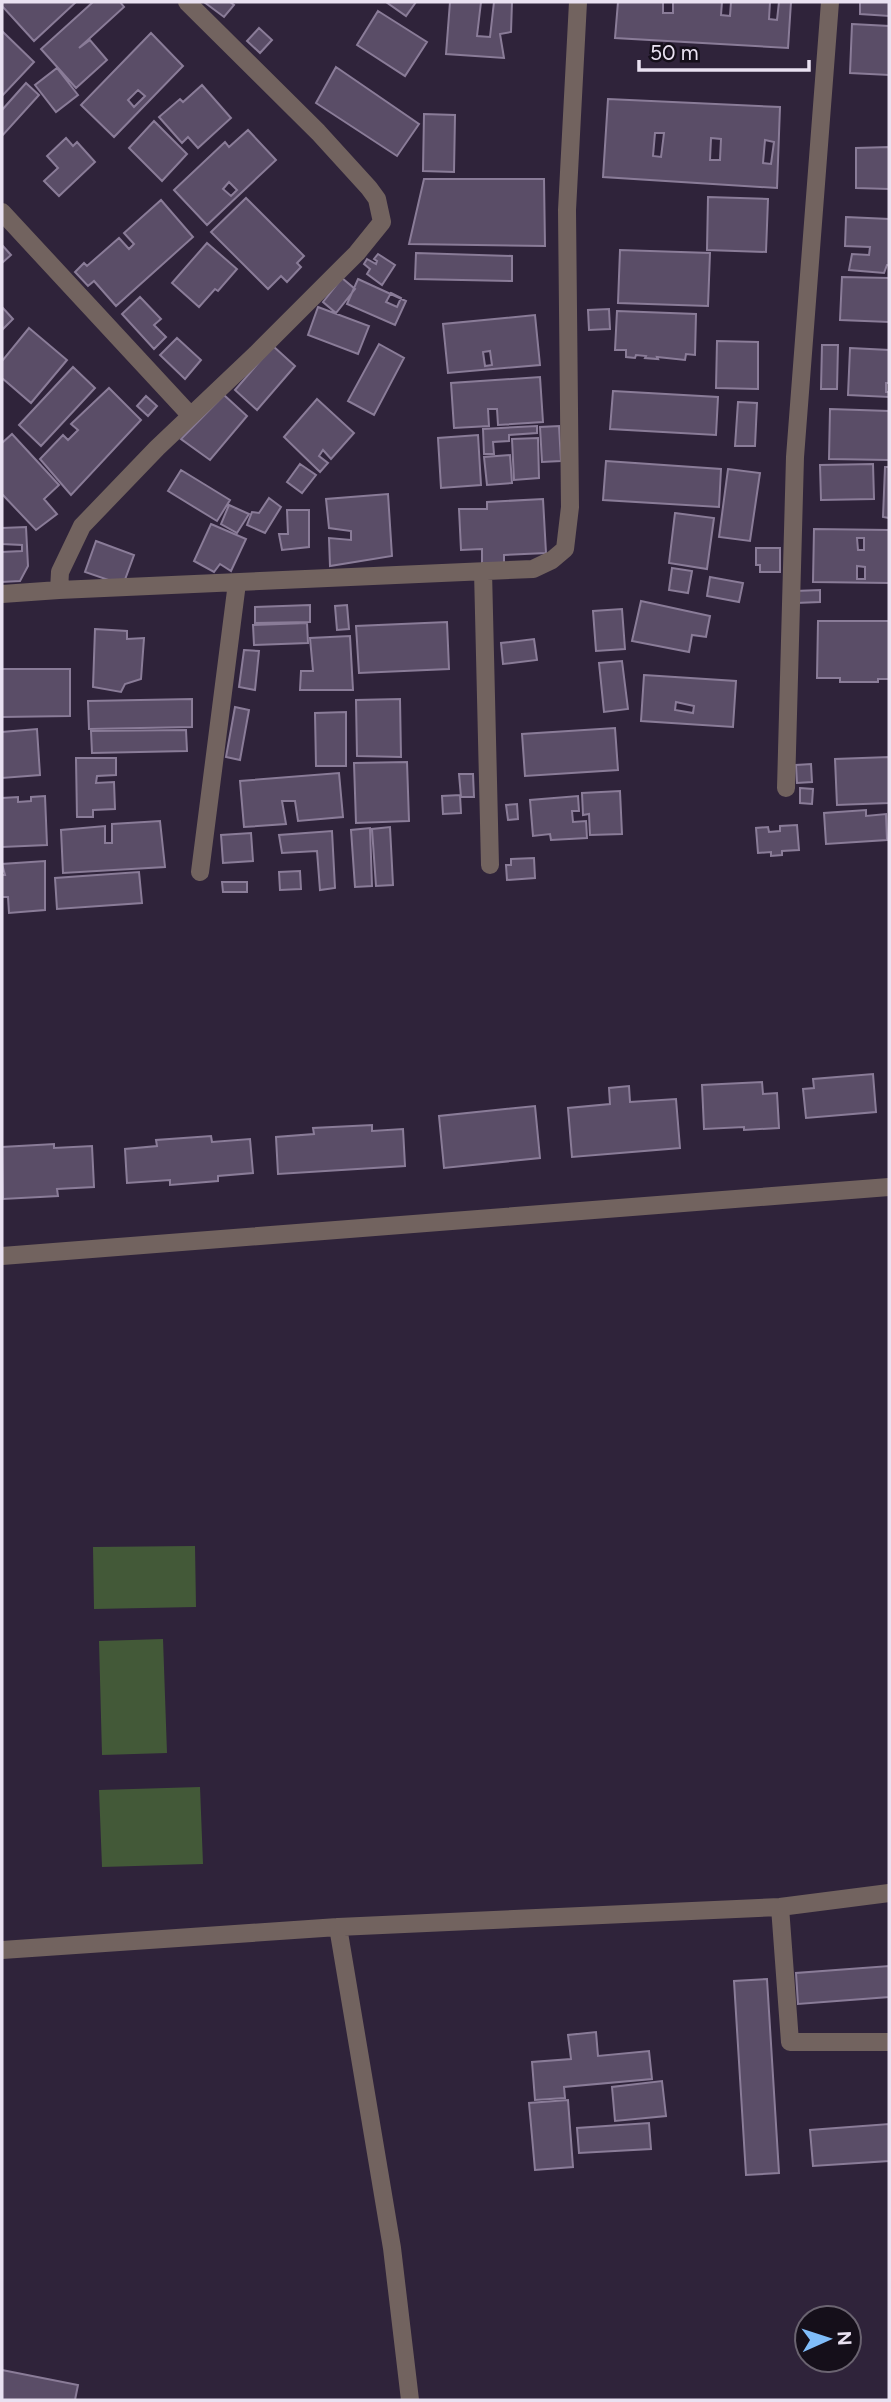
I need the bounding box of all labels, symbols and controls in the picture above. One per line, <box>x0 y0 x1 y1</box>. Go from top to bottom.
scale bar <box>639 28 809 72</box>
text: 50 m <box>650 40 699 65</box>
north arrow <box>793 2304 863 2374</box>
text: N <box>833 2330 856 2346</box>

